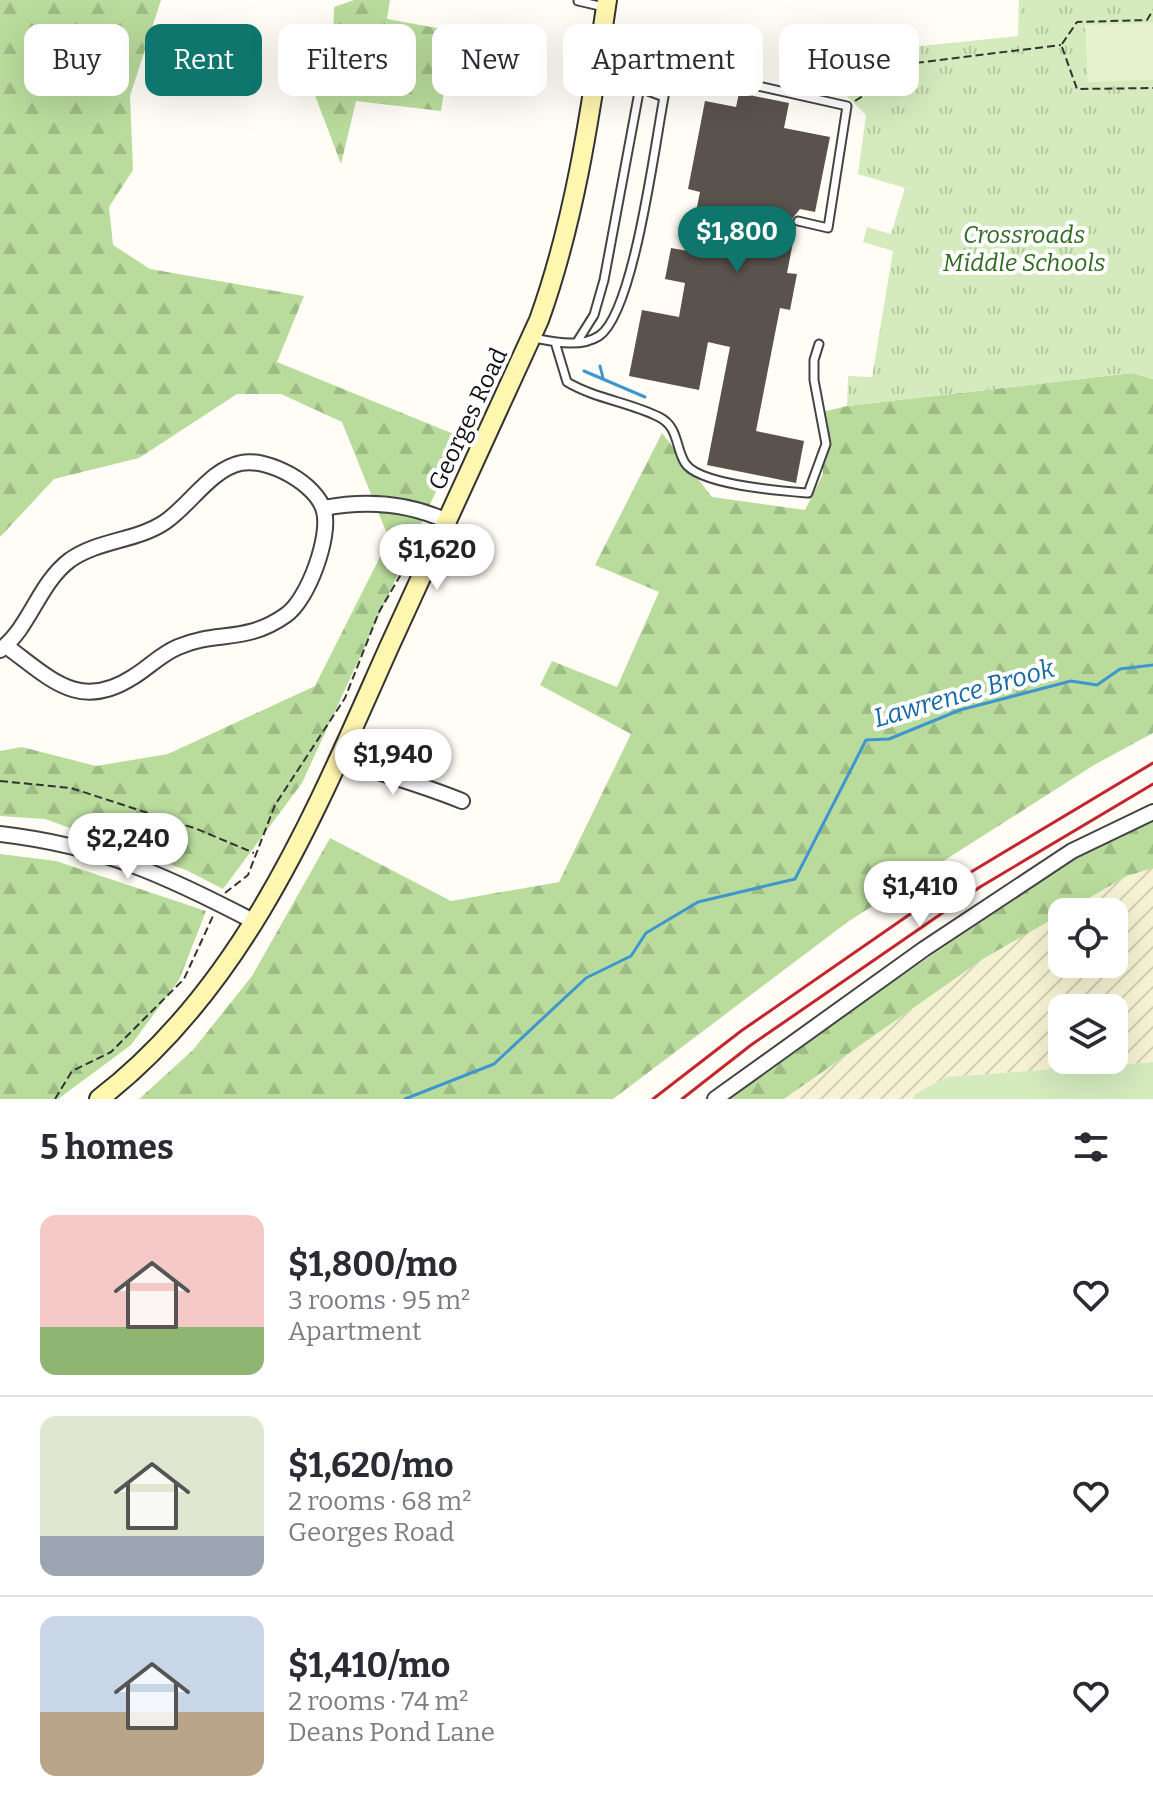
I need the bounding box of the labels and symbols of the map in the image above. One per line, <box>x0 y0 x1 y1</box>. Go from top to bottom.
pin: $1,800 <box>672 206 802 274</box>
park label: Crossroads Middle Schools <box>943 221 1105 277</box>
street label: Georges Road <box>423 343 513 495</box>
pin: $1,620 <box>372 524 502 592</box>
water label: Lawrence Brook <box>870 653 1059 734</box>
pin: $1,940 <box>328 729 458 797</box>
pin: $2,240 <box>63 813 193 881</box>
pin: $1,410 <box>855 861 985 929</box>

